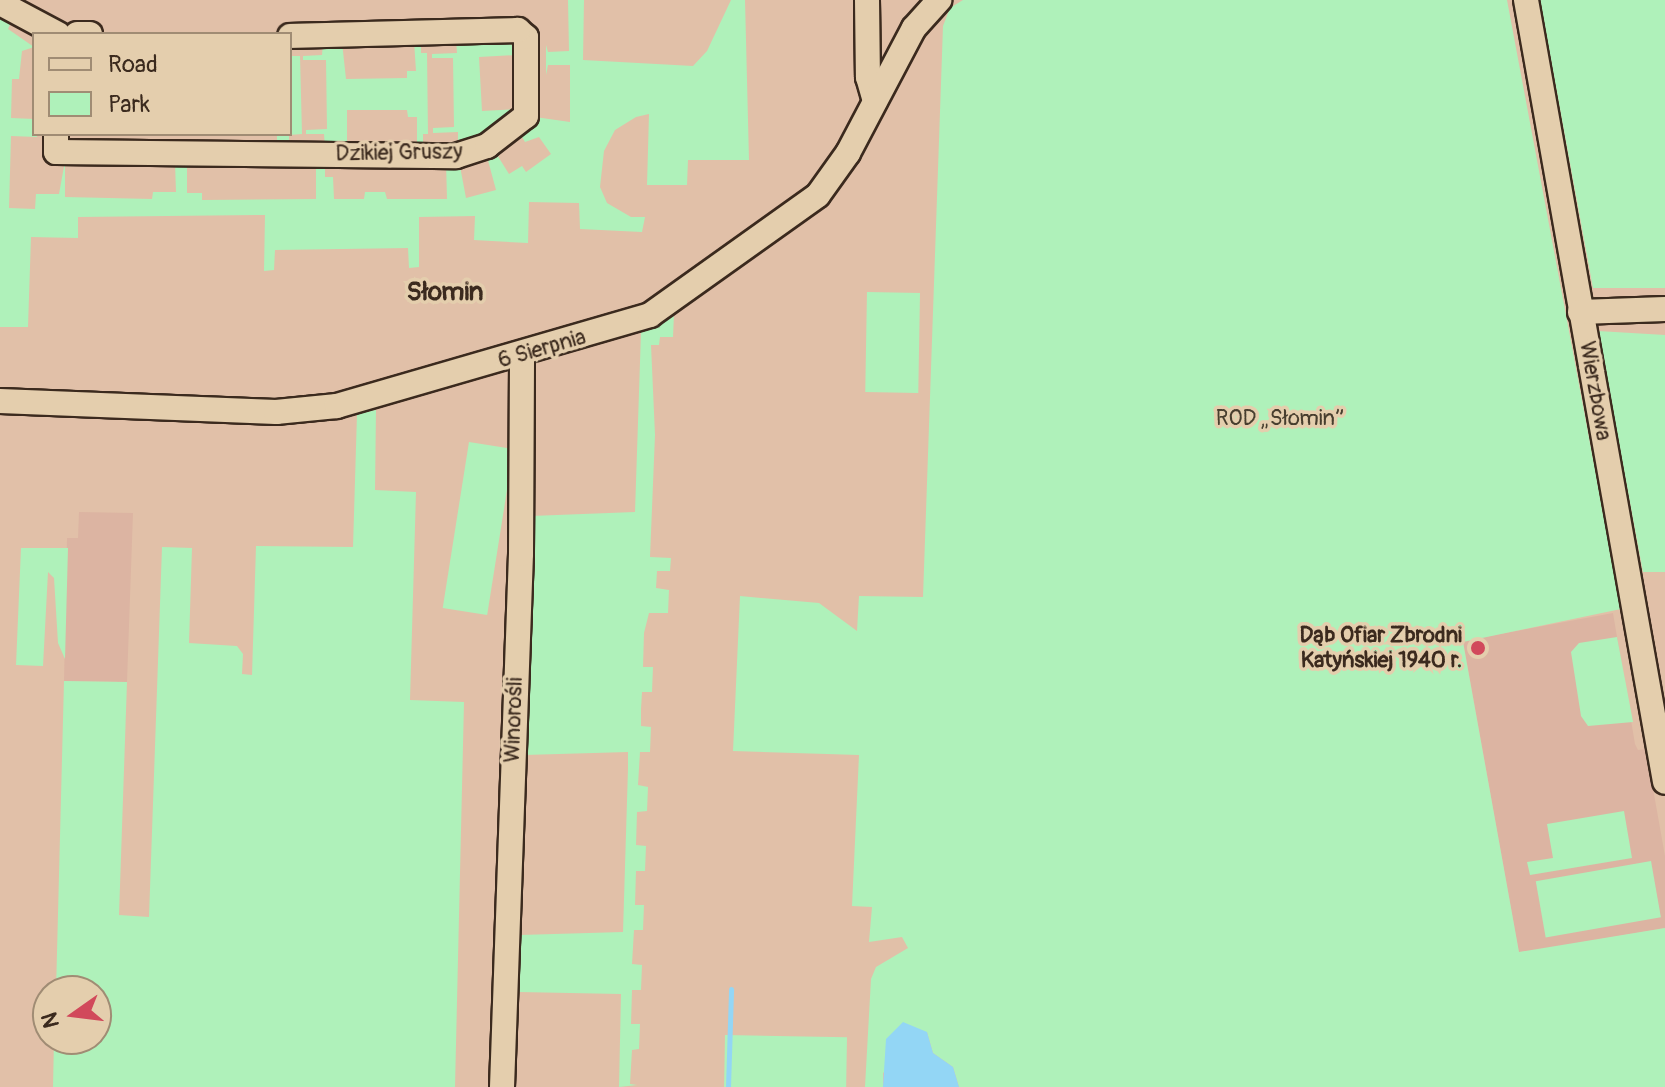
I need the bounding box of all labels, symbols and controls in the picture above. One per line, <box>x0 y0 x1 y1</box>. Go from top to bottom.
legend <box>32 32 292 136</box>
text: Road <box>108 50 158 79</box>
text: Park <box>108 90 150 119</box>
street label: Dzikiej Gruszy <box>335 139 463 167</box>
district label: Słomin <box>407 277 483 309</box>
street label: 6 Sierpnia <box>495 324 589 374</box>
street label: Wierzbowa <box>1573 339 1617 443</box>
park label: ROD „Słomin” <box>1216 406 1344 432</box>
place label: Dąb Ofiar Zbrodni Katyńskiej 1940 r. <box>1299 622 1462 674</box>
marker: Dąb Ofiar Zbrodni Katyńskiej 1940 r. <box>1469 639 1487 657</box>
street label: Winorośli <box>499 677 529 763</box>
north arrow <box>32 975 112 1055</box>
text: N <box>35 1010 66 1031</box>

